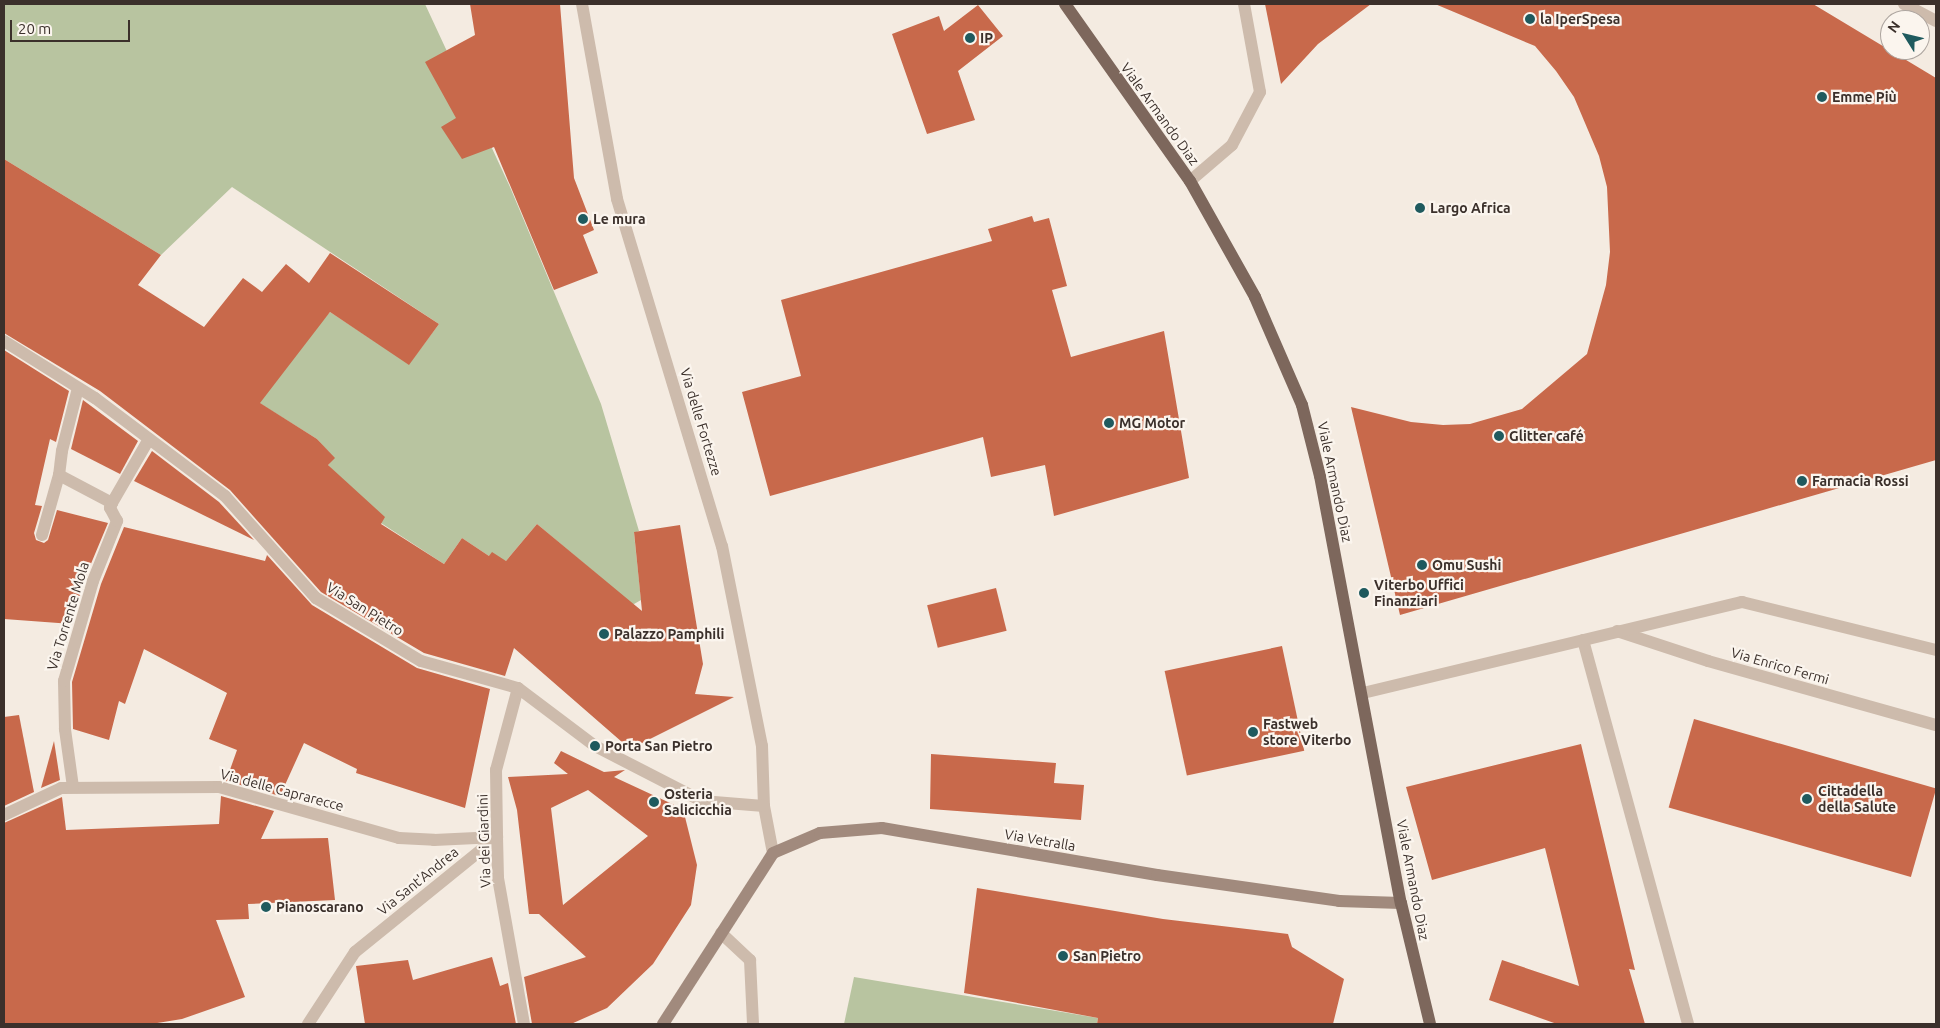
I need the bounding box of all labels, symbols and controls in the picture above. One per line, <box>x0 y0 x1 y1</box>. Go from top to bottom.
scale bar <box>12 10 132 42</box>
north arrow <box>1880 10 1930 60</box>
place label: la IperSpesa <box>1540 11 1620 27</box>
marker: la IperSpesa <box>1524 13 1536 25</box>
text: N <box>1884 18 1903 36</box>
text: 20 m <box>18 20 51 37</box>
place label: IP <box>980 30 993 46</box>
marker: IP <box>964 32 976 44</box>
street label: Viale Armando Diaz <box>1117 59 1203 169</box>
place label: Emme Più <box>1832 89 1897 105</box>
marker: Emme Più <box>1816 91 1828 103</box>
place label: Largo Africa <box>1430 200 1511 216</box>
marker: Largo Africa <box>1414 202 1426 214</box>
place label: Le mura <box>593 211 646 227</box>
marker: Le mura <box>577 213 589 225</box>
street label: Via delle Fortezze <box>677 366 725 478</box>
place label: MG Motor <box>1119 415 1185 431</box>
marker: MG Motor <box>1103 417 1115 429</box>
street label: Viale Armando Diaz <box>1314 420 1356 544</box>
place label: Glitter café <box>1509 428 1584 444</box>
marker: Glitter café <box>1493 430 1505 442</box>
place label: Farmacia Rossi <box>1812 473 1909 489</box>
marker: Farmacia Rossi <box>1796 475 1808 487</box>
place label: Omu Sushi <box>1432 557 1501 573</box>
marker: Omu Sushi <box>1416 559 1428 571</box>
street label: Via Torrente Mola <box>44 560 92 672</box>
place label: Viterbo Uffici Finanziari <box>1374 577 1464 610</box>
street label: Via San Pietro <box>324 579 406 639</box>
marker: Viterbo Uffici Finanziari <box>1358 587 1370 599</box>
place label: Palazzo Pamphili <box>614 626 724 642</box>
marker: Palazzo Pamphili <box>598 628 610 640</box>
street label: Via Enrico Fermi <box>1729 644 1831 688</box>
place label: Fastweb store Viterbo <box>1263 716 1351 749</box>
marker: Fastweb store Viterbo <box>1247 726 1259 738</box>
place label: Porta San Pietro <box>605 738 713 754</box>
marker: Porta San Pietro <box>589 740 601 752</box>
street label: Via delle Caprarecce <box>218 765 346 815</box>
place label: Cittadella della Salute <box>1818 783 1896 816</box>
place label: Osteria Salicicchia <box>664 786 732 819</box>
marker: Cittadella della Salute <box>1800 792 1814 806</box>
street label: Via dei Giardini <box>474 794 494 888</box>
marker: Osteria Salicicchia <box>648 796 660 808</box>
street label: Viale Armando Diaz <box>1393 818 1433 942</box>
street label: Via Vetralla <box>1003 825 1077 855</box>
street label: Via Sant'Andrea <box>374 843 462 919</box>
place label: Pianoscarano <box>276 899 364 915</box>
marker: Pianoscarano <box>260 901 272 913</box>
place label: San Pietro <box>1073 948 1141 964</box>
marker: San Pietro <box>1057 950 1069 962</box>

